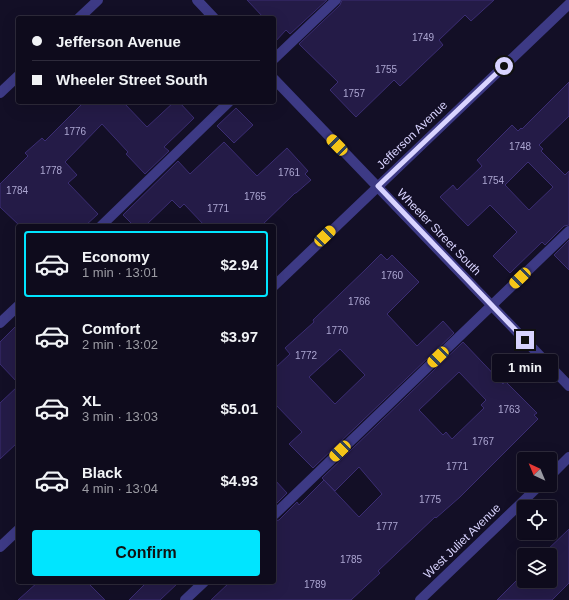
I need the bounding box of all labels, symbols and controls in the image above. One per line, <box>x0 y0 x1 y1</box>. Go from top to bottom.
house number: 1749 <box>412 32 435 43</box>
text: Jefferson Avenue <box>56 33 181 50</box>
route start <box>495 57 513 75</box>
house number: 1755 <box>375 64 398 75</box>
text: Wheeler Street South <box>56 71 208 88</box>
house number: 1757 <box>343 88 366 99</box>
street label: Jefferson Avenue <box>374 98 450 172</box>
house number: 1776 <box>64 126 87 137</box>
car <box>324 132 350 158</box>
house number: 1748 <box>509 141 532 152</box>
house number: 1778 <box>40 165 63 176</box>
house number: 1761 <box>278 167 301 178</box>
house number: 1754 <box>482 175 505 186</box>
house number: 1784 <box>6 185 29 196</box>
street label: Wheeler Street South <box>394 186 484 278</box>
house number: 1765 <box>244 191 267 202</box>
house number: 1771 <box>207 203 230 214</box>
car <box>312 223 338 249</box>
icon: car <box>34 246 70 282</box>
text: Economy <box>82 248 150 265</box>
text: $2.94 <box>220 256 258 273</box>
text: 1 min · 13:01 <box>82 265 158 280</box>
car <box>507 265 533 291</box>
house number: 1760 <box>381 270 404 281</box>
house number: 1766 <box>348 296 371 307</box>
icon: car <box>34 318 70 354</box>
text: Comfort <box>82 320 140 337</box>
house number: 1770 <box>326 325 349 336</box>
text: $3.97 <box>220 328 258 345</box>
route end <box>516 331 534 349</box>
text: 2 min · 13:02 <box>82 337 158 352</box>
car <box>425 344 451 370</box>
house number: 1772 <box>295 350 318 361</box>
callout: 1 min <box>492 354 558 382</box>
text: 1 min <box>508 360 542 375</box>
icon: car <box>34 390 70 426</box>
text: XL <box>82 392 101 409</box>
text: $5.01 <box>220 400 258 417</box>
house number: 1763 <box>498 404 521 415</box>
text: 3 min · 13:03 <box>82 409 158 424</box>
house number: 1767 <box>472 436 495 447</box>
car <box>327 438 353 464</box>
north arrow <box>517 452 557 492</box>
map controls <box>517 452 557 588</box>
house number: 1771 <box>446 461 469 472</box>
icon: car <box>34 462 70 498</box>
text: Black <box>82 464 122 481</box>
text: $4.93 <box>220 472 258 489</box>
text: 4 min · 13:04 <box>82 481 158 496</box>
house number: 1775 <box>419 494 442 505</box>
street label: West Juliet Avenue <box>421 500 504 581</box>
button: locate <box>517 500 557 540</box>
house number: 1777 <box>376 521 399 532</box>
button: Confirm <box>32 530 260 576</box>
button: layers <box>517 548 557 588</box>
house number: 1785 <box>340 554 363 565</box>
house number: 1789 <box>304 579 327 590</box>

